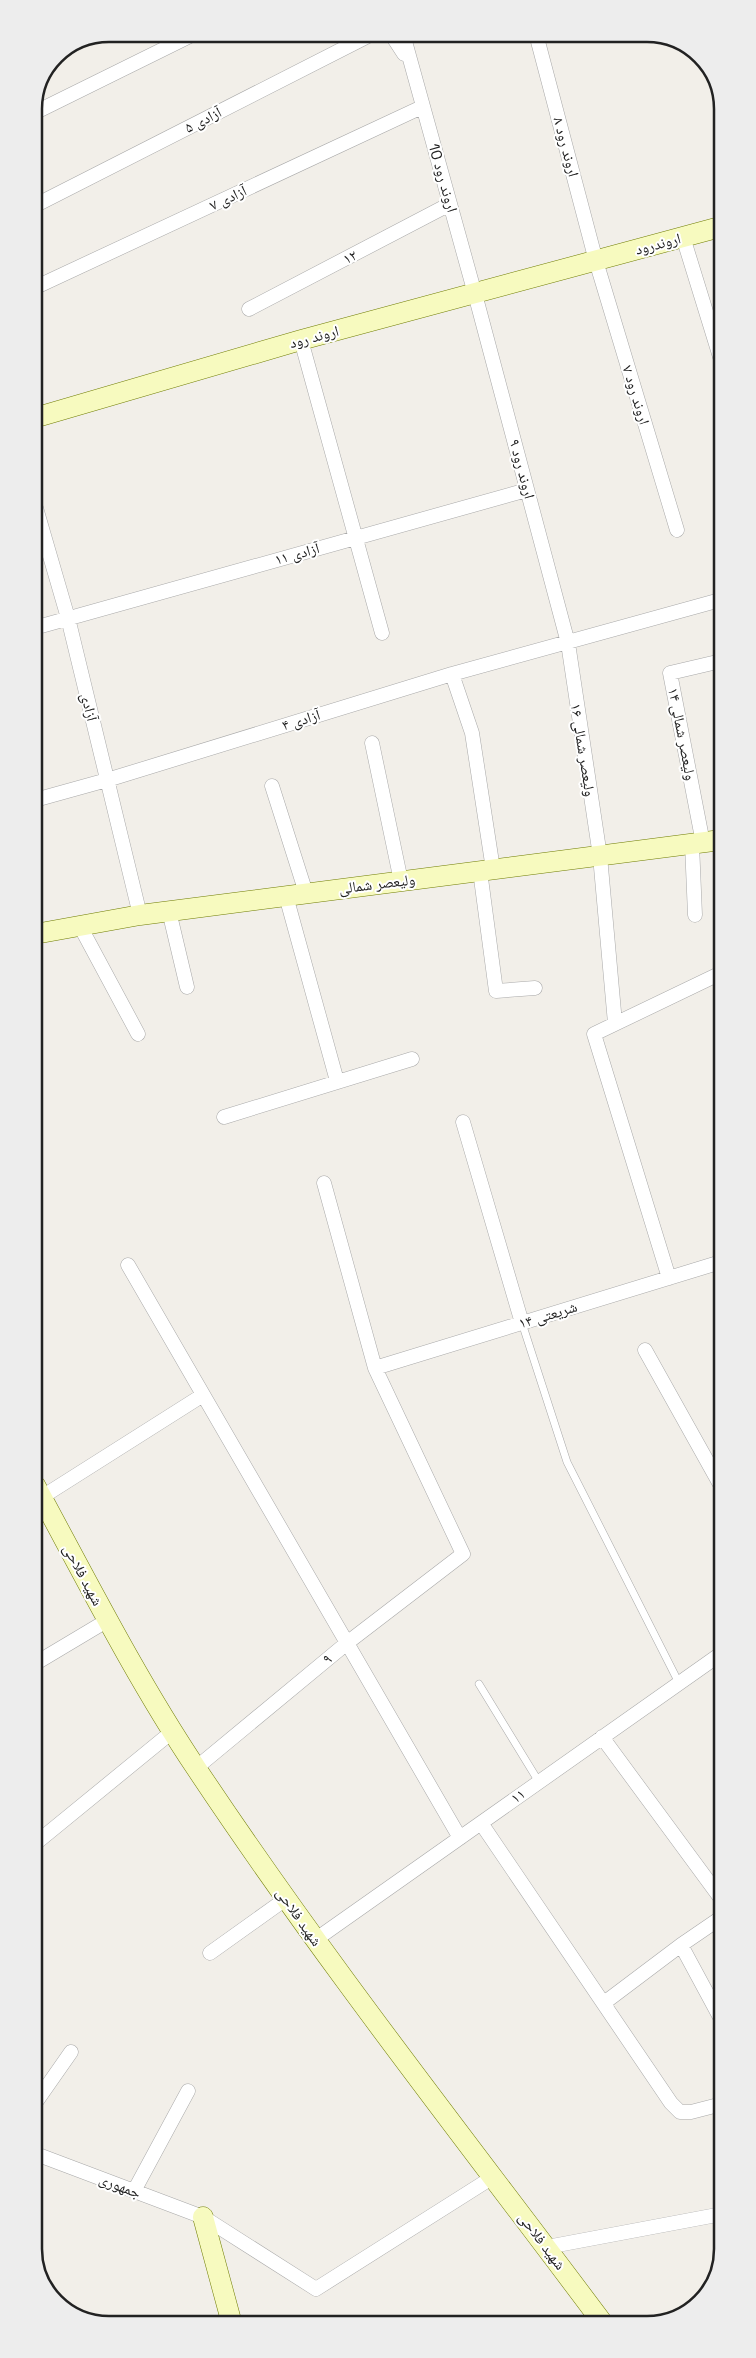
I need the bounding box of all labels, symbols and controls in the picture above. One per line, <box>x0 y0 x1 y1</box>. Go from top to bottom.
street label: آزادی ۵ <box>181 102 226 138</box>
street label: اروند رود ۸ <box>549 115 584 179</box>
street label: اروند رود 10 <box>425 141 462 214</box>
street label: آزادی ۷ <box>206 180 251 215</box>
street label: اروندرود <box>633 228 683 259</box>
street label: ۱۲ <box>339 245 360 268</box>
street label: اروند رود <box>287 321 341 352</box>
street label: اروند رود ۷ <box>618 363 654 427</box>
street label: اروند رود ۹ <box>505 437 540 501</box>
street label: آزادی ۱۱ <box>272 538 323 570</box>
street label: ولیعصر شمالی ۱۴ <box>663 686 701 782</box>
street label: آزادی <box>76 691 102 724</box>
street label: ولیعصر شمالی ۱۶ <box>566 702 600 798</box>
street label: آزادی ۴ <box>279 704 324 735</box>
street label: ولیعصر شمالی <box>338 869 416 899</box>
street label: شریعتی ۱۴ <box>516 1297 580 1333</box>
street label: شهید فلاحی <box>58 1541 108 1609</box>
street label: ۹ <box>318 1649 336 1668</box>
street label: ۱۱ <box>507 1784 529 1807</box>
street label: شهید فلاحی <box>272 1884 327 1950</box>
street label: جمهوری <box>96 2169 144 2203</box>
street label: شهید فلاحی <box>514 2208 570 2274</box>

